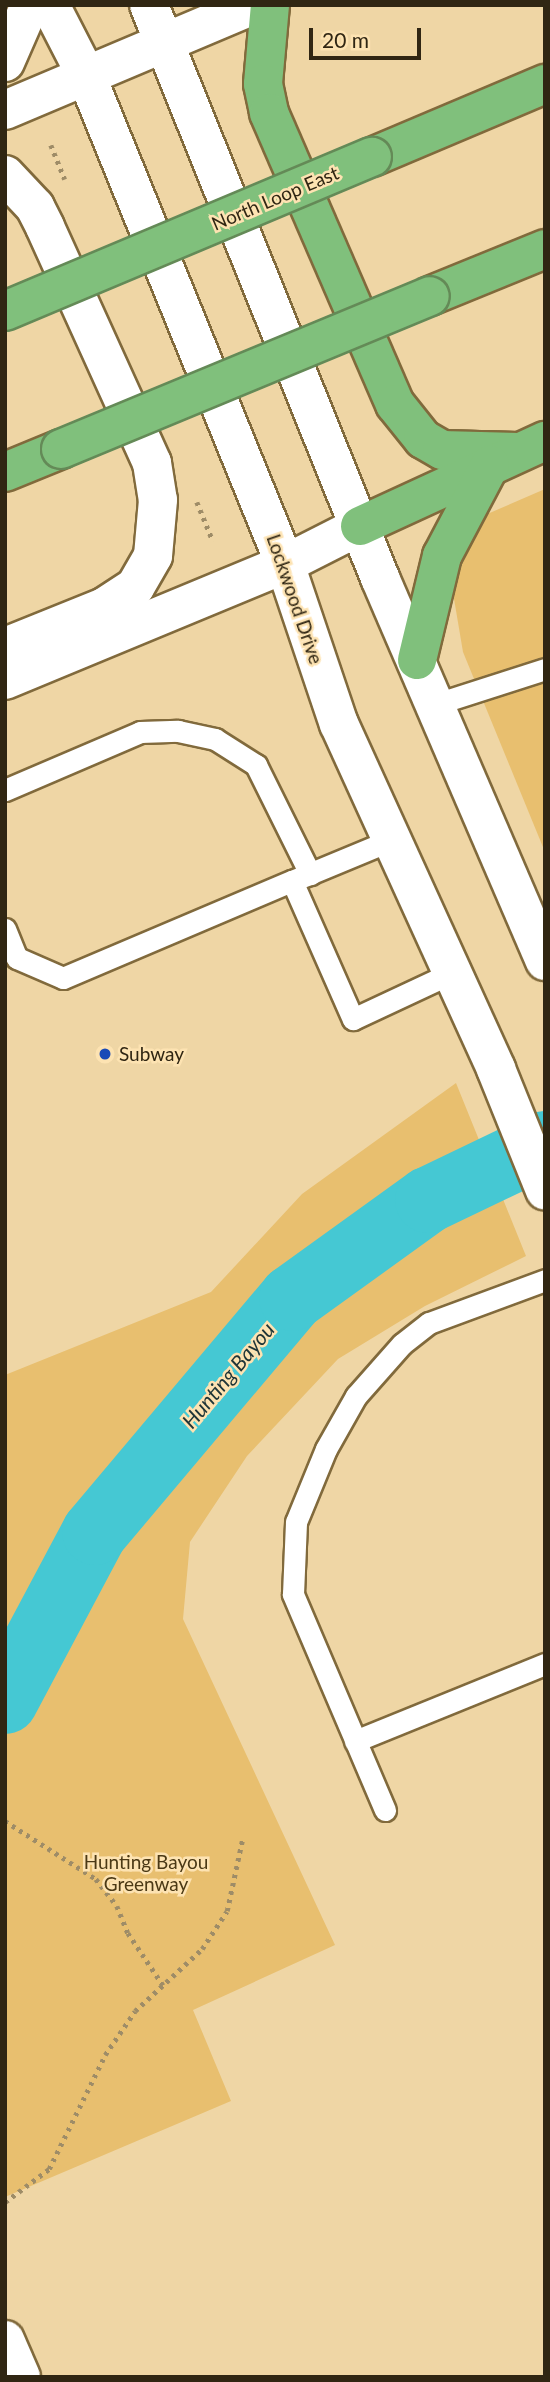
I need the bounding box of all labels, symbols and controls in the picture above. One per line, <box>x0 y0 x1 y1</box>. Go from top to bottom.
scale bar <box>312 14 424 58</box>
text: 20 m <box>322 27 369 52</box>
street label: North Loop East <box>208 161 342 235</box>
street label: Lockwood Drive <box>262 531 328 667</box>
place label: Subway <box>119 1043 184 1065</box>
marker: Subway <box>97 1046 113 1062</box>
water label: Hunting Bayou <box>177 1317 279 1433</box>
park label: Hunting Bayou Greenway <box>84 1851 208 1895</box>

